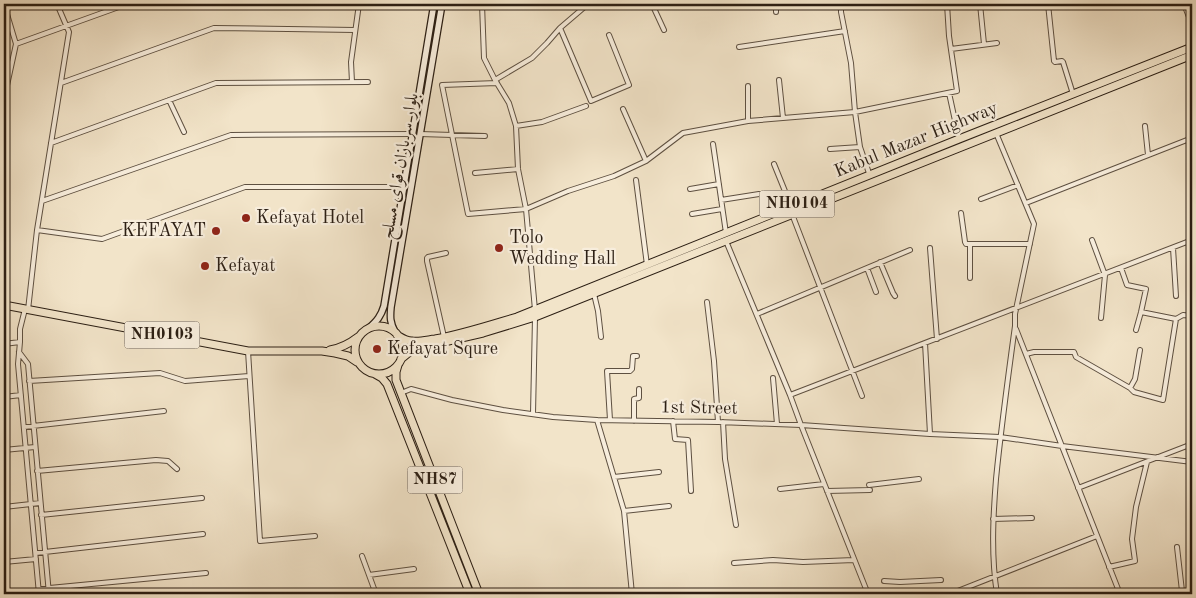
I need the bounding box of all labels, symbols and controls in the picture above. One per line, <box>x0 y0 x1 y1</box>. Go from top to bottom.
street label: بلوار سربازان قوای مسلح <box>378 92 428 241</box>
street label: Kabul Mazar Highway <box>832 99 1001 181</box>
road number: NH0104 <box>760 190 834 218</box>
place label: Kefayat Hotel <box>256 209 364 227</box>
marker: Kefayat Hotel <box>240 212 252 224</box>
place label: KEFAYAT <box>122 222 206 240</box>
marker: KEFAYAT <box>210 225 222 237</box>
place label: Tolo Wedding Hall <box>509 229 616 268</box>
marker: Tolo Wedding Hall <box>493 242 505 254</box>
place label: Kefayat <box>215 257 276 275</box>
marker: Kefayat <box>199 260 211 272</box>
road number: NH0103 <box>124 322 200 348</box>
place label: Kefayat Squre <box>387 340 498 358</box>
marker: Kefayat Squre <box>371 343 383 355</box>
street label: 1st Street <box>660 398 738 418</box>
road number: NH87 <box>408 466 462 494</box>

